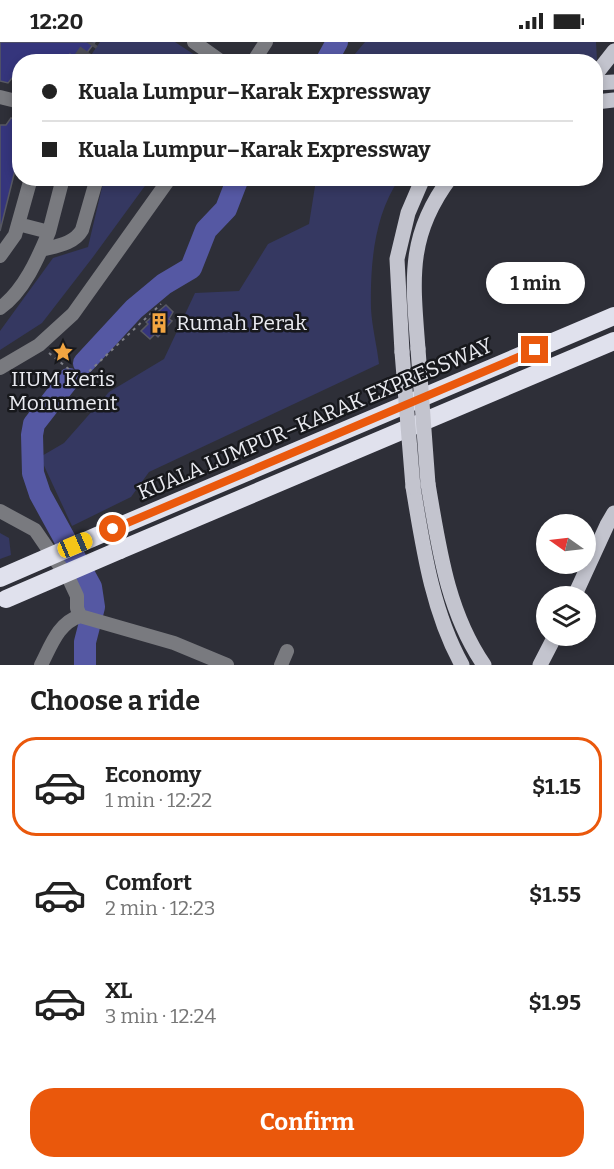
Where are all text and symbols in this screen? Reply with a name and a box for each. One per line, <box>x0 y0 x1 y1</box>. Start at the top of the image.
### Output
text: 12:20 <box>30 8 83 35</box>
text: Kuala Lumpur–Karak Expressway <box>78 78 431 105</box>
text: Kuala Lumpur–Karak Expressway <box>78 136 431 163</box>
callout: 1 min <box>486 263 584 305</box>
text: 1 min <box>510 271 561 295</box>
place label: Rumah Perak <box>176 310 307 336</box>
building icon: Rumah Perak <box>147 311 171 335</box>
street label: KUALA LUMPUR–KARAK EXPRESSWAY <box>133 332 497 506</box>
route end <box>521 336 548 363</box>
place icon: IIUM Keris Monument <box>51 340 75 364</box>
place label: IIUM Keris Monument <box>8 366 118 416</box>
north arrow <box>536 514 596 574</box>
map controls <box>536 514 596 646</box>
route start <box>99 515 126 542</box>
car <box>55 530 95 560</box>
button: layers <box>536 586 596 646</box>
text: Choose a ride <box>30 685 200 717</box>
icon: car <box>33 760 87 814</box>
text: Economy <box>105 761 201 788</box>
text: $1.15 <box>532 773 581 800</box>
text: 1 min · 12:22 <box>105 788 212 812</box>
icon: car <box>33 868 87 922</box>
text: Comfort <box>105 869 192 896</box>
text: $1.55 <box>529 881 581 908</box>
text: 2 min · 12:23 <box>105 896 215 920</box>
icon: car <box>33 976 87 1030</box>
text: XL <box>105 977 132 1004</box>
text: $1.95 <box>528 989 581 1016</box>
text: 3 min · 12:24 <box>105 1004 216 1028</box>
button: Confirm <box>30 1088 584 1157</box>

